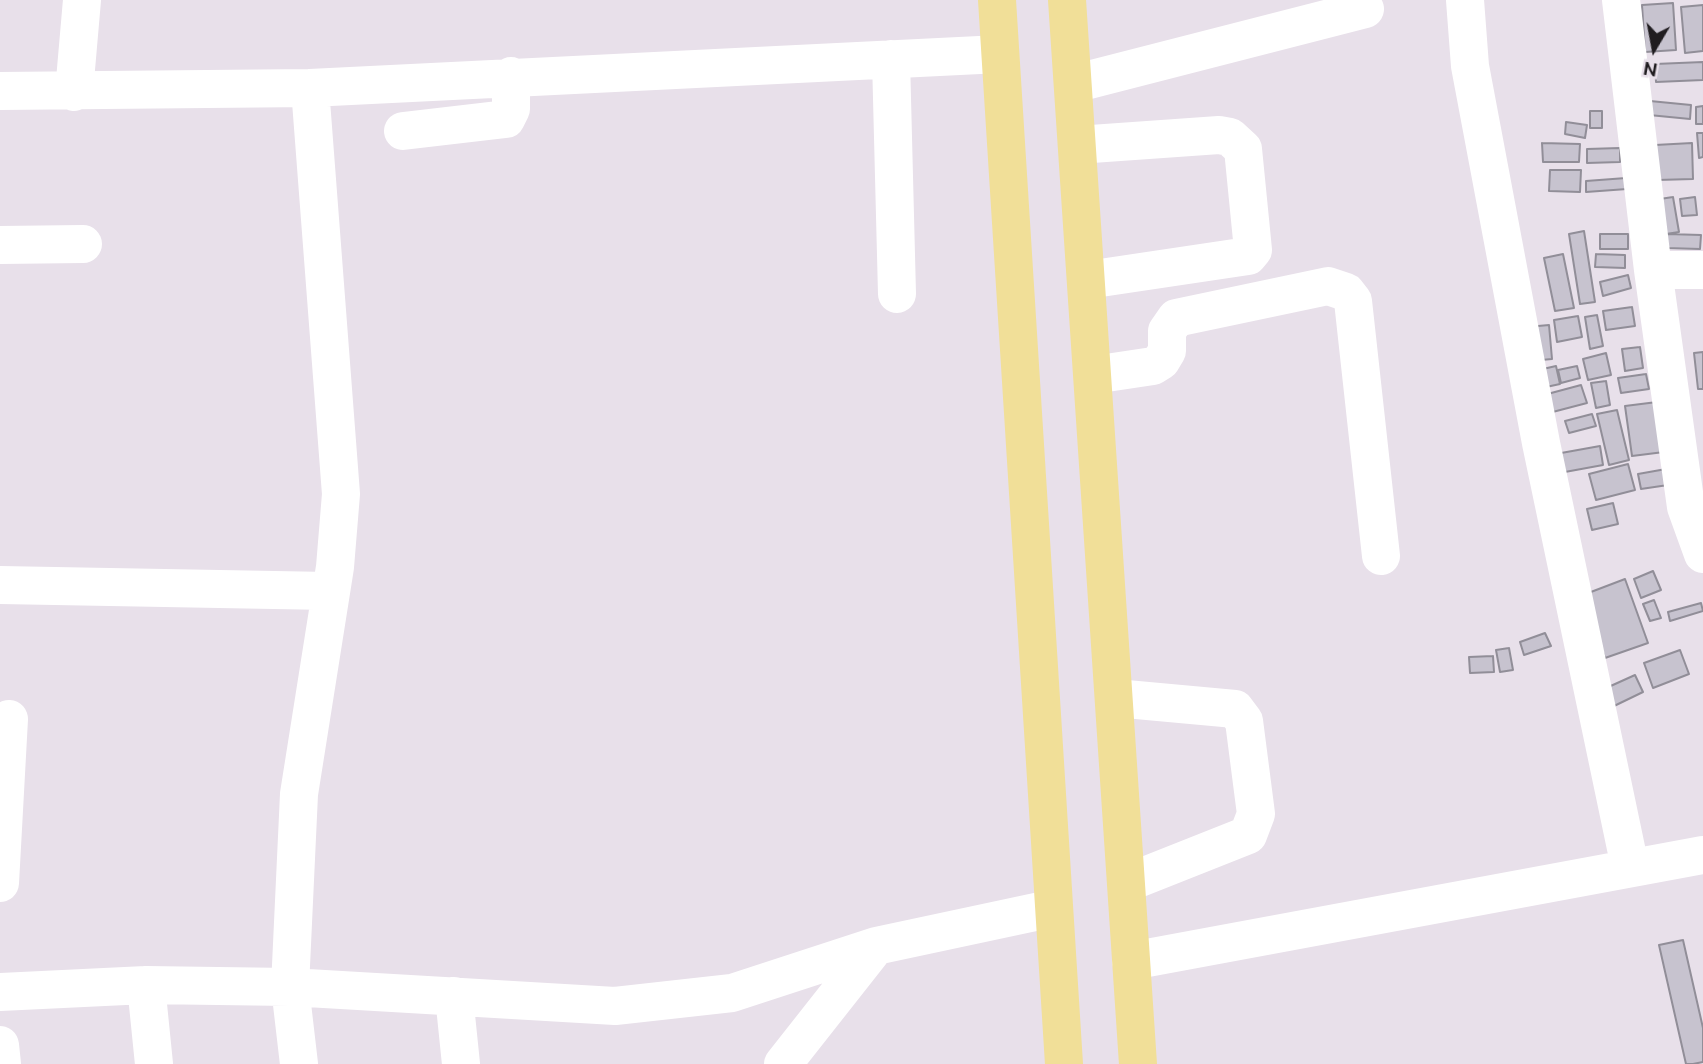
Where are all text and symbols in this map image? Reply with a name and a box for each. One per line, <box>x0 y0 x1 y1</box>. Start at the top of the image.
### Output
north arrow <box>1619 14 1689 84</box>
text: N <box>1641 58 1659 82</box>

